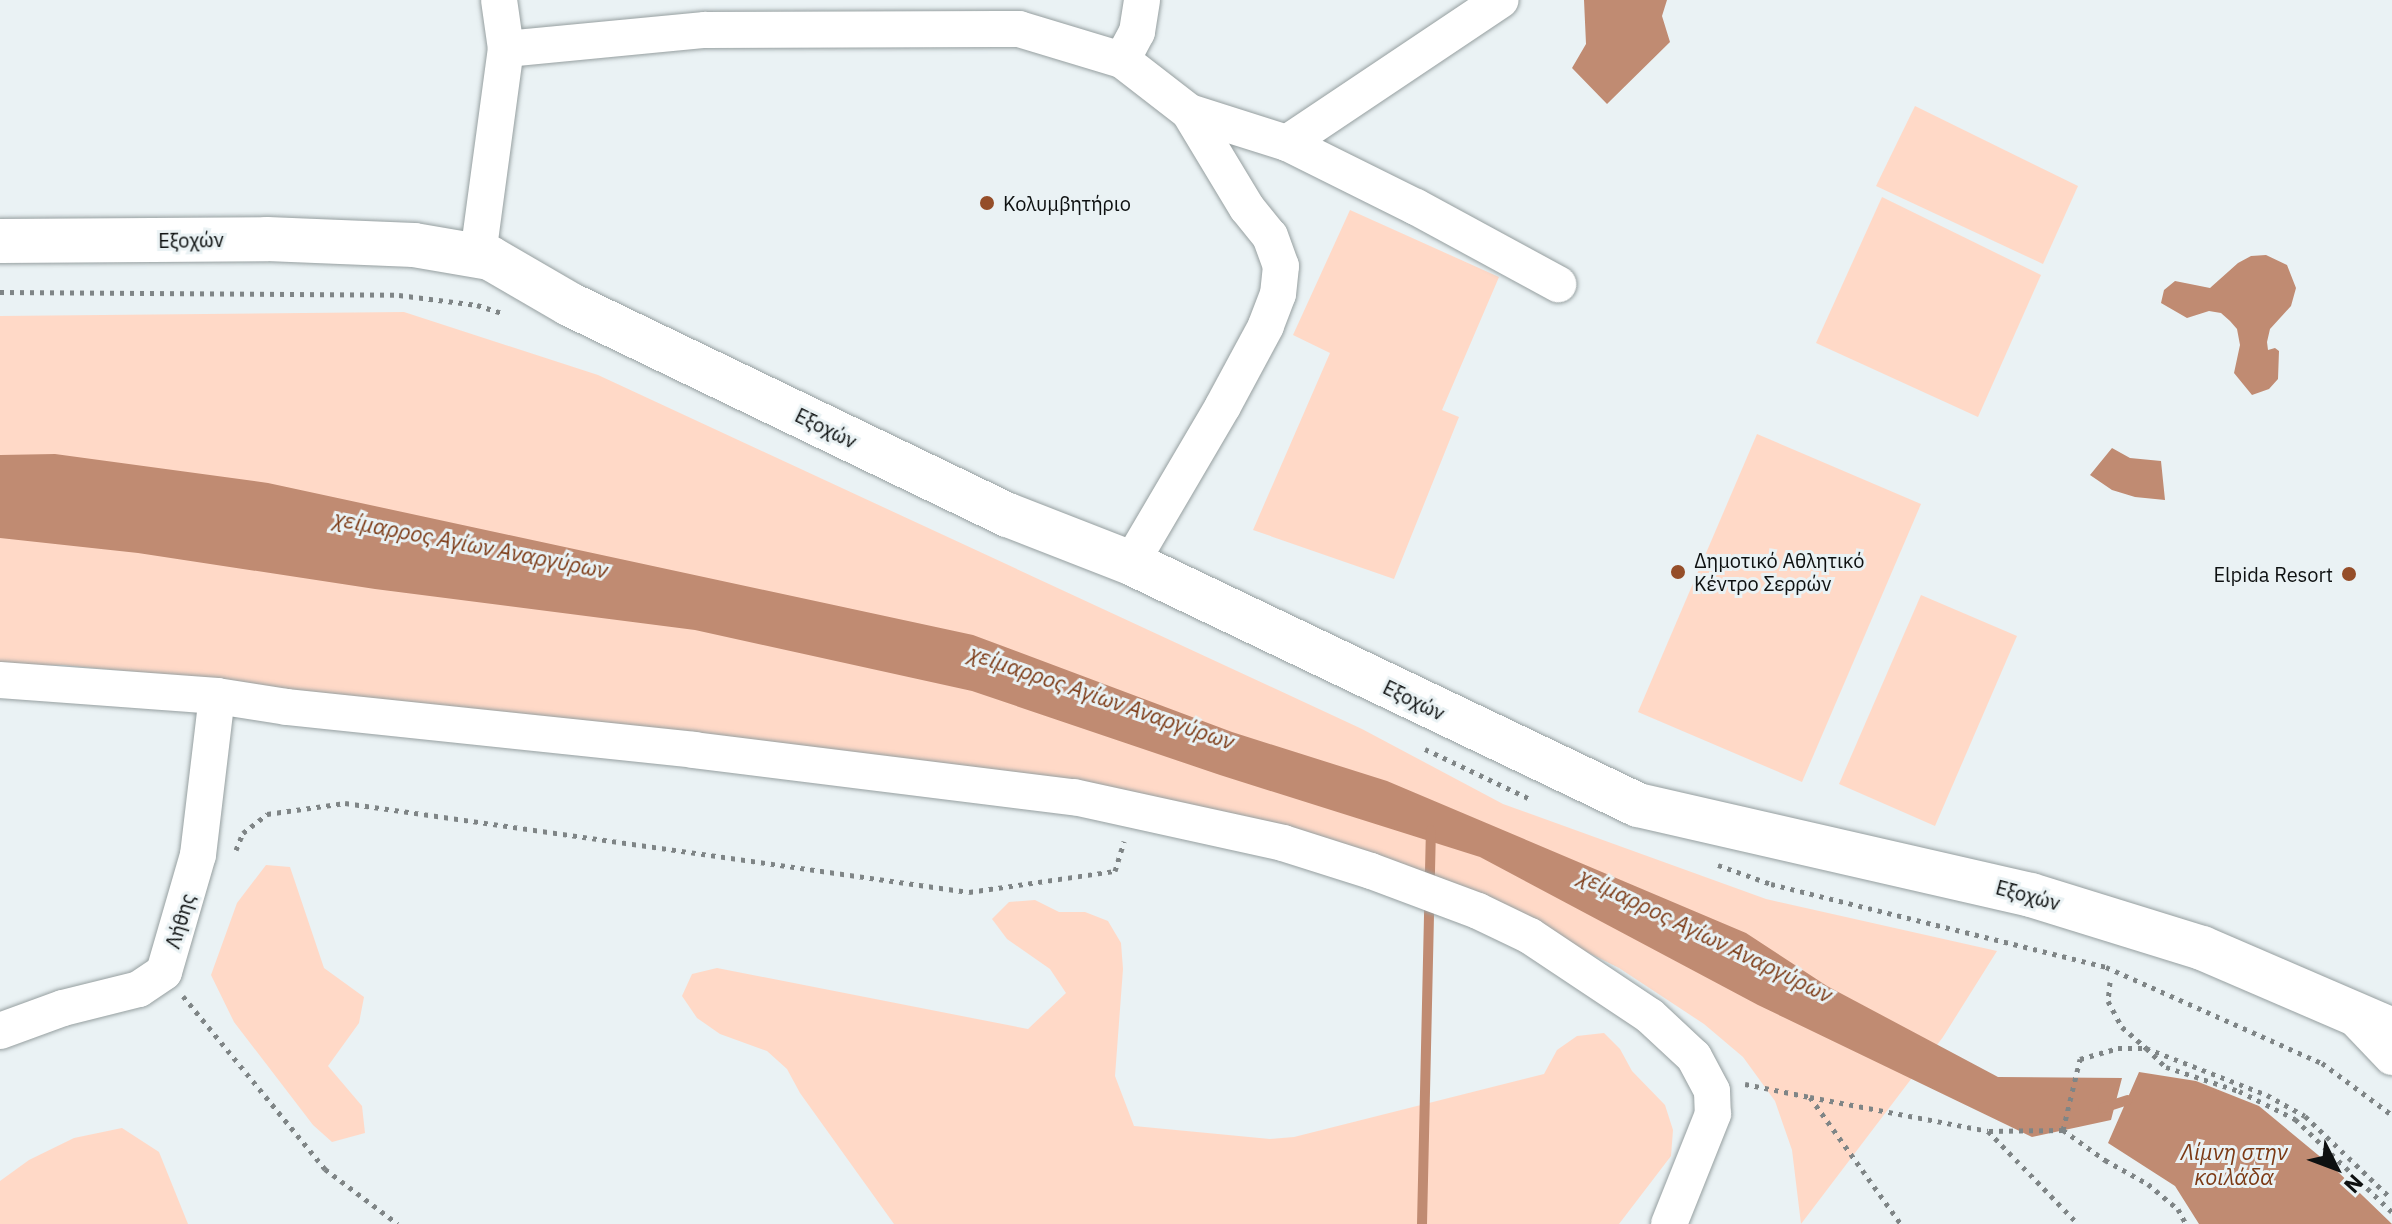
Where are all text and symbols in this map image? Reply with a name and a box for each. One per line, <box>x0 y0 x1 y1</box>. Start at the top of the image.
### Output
place label: Κολυμβητήριο <box>1003 191 1131 215</box>
marker: Κολυμβητήριο <box>978 194 996 212</box>
street label: Εξοχών <box>158 227 224 253</box>
street label: Εξοχών <box>791 403 861 453</box>
water label: χείμαρρος Αγίων Αναργύρων <box>332 505 610 583</box>
place label: Δημοτικό Αθλητικό Κέντρο Σερρών <box>1694 548 1864 595</box>
place label: Elpida Resort <box>2213 562 2333 586</box>
marker: Δημοτικό Αθλητικό Κέντρο Σερρών <box>1669 563 1687 581</box>
marker: Elpida Resort <box>2340 565 2358 583</box>
water label: χείμαρρος Αγίων Αναργύρων <box>966 639 1238 755</box>
street label: Εξοχών <box>1379 675 1449 725</box>
water label: χείμαρρος Αγίων Αναργύρων <box>1575 862 1837 1008</box>
street label: Εξοχών <box>1993 875 2063 915</box>
street label: Λήθης <box>160 891 200 951</box>
north arrow <box>2296 1128 2376 1208</box>
water label: Λίμνη στην κοιλάδα <box>2180 1138 2288 1190</box>
text: N <box>2338 1169 2370 1200</box>

